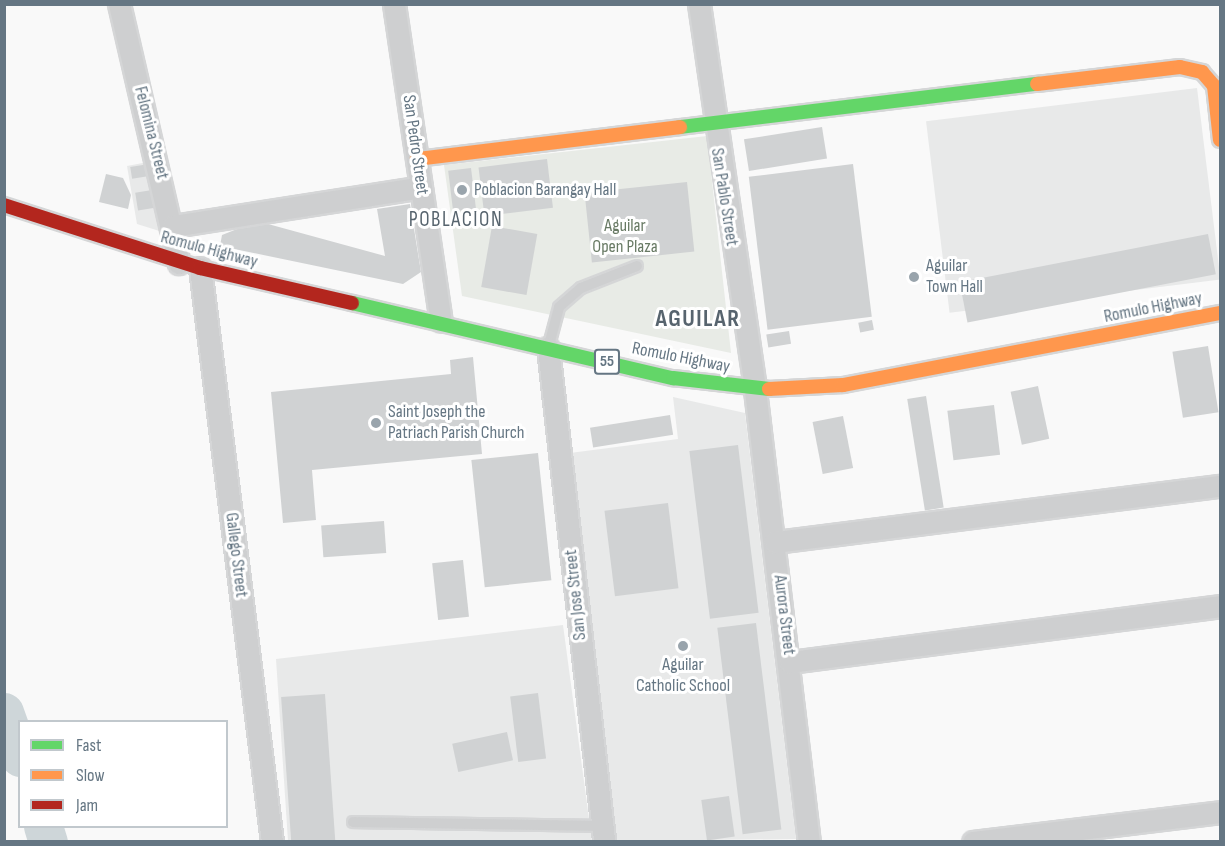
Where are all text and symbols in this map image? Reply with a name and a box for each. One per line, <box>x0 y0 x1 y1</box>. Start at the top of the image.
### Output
street label: Felomina Street <box>129 84 173 182</box>
street label: San Pedro Street <box>397 94 433 196</box>
street label: San Pablo Street <box>706 147 742 247</box>
place label: Poblacion Barangay Hall <box>474 179 616 201</box>
marker: Poblacion Barangay Hall <box>455 183 469 197</box>
district label: POBLACION <box>409 207 503 233</box>
park label: Aguilar Open Plaza <box>592 216 658 258</box>
street label: Romulo Highway <box>158 227 260 273</box>
place label: Aguilar Town Hall <box>926 256 983 298</box>
marker: Aguilar Town Hall <box>907 270 921 284</box>
street label: Romulo Highway <box>1102 288 1204 328</box>
district label: AGUILAR <box>655 305 741 333</box>
street label: Romulo Highway <box>630 338 732 378</box>
road number: 55 <box>594 349 620 375</box>
place label: Saint Joseph the Patriach Parish Church <box>388 402 525 444</box>
marker: Saint Joseph the Patriach Parish Church <box>369 416 383 430</box>
street label: Gallego Street <box>220 511 252 599</box>
street label: San Jose Street <box>561 549 591 641</box>
street label: Aurora Street <box>768 574 800 656</box>
marker: Aguilar Catholic School <box>676 639 690 653</box>
place label: Aguilar Catholic School <box>636 655 730 698</box>
legend <box>18 720 228 828</box>
text: Fast <box>76 735 101 756</box>
text: Slow <box>76 765 105 786</box>
text: Jam <box>76 795 98 816</box>

